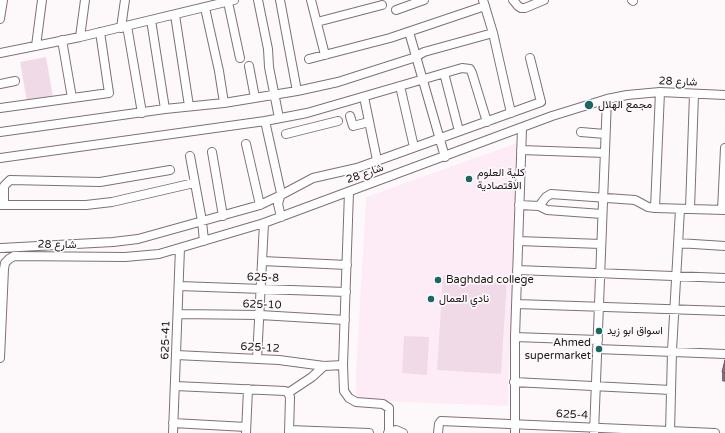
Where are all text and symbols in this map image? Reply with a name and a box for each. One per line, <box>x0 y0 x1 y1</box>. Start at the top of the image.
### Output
street label: شارع 28 <box>658 75 698 89</box>
place label: مجمع الهلال <box>598 98 652 112</box>
marker: مجمع الهلال <box>583 99 595 111</box>
street label: شارع 28 <box>345 161 385 187</box>
place label: كلية العلوم الاقتصادية <box>477 166 525 192</box>
marker: كلية العلوم الاقتصادية <box>464 174 474 184</box>
street label: شارع 28 <box>37 238 77 252</box>
street label: 625-8 <box>247 271 279 285</box>
place label: Baghdad college <box>446 273 534 287</box>
marker: Baghdad college <box>433 275 443 285</box>
place label: نادي العمال <box>439 292 489 306</box>
marker: نادي العمال <box>426 294 436 304</box>
street label: 625-10 <box>242 298 282 312</box>
street label: 625-41 <box>159 320 173 360</box>
place label: اسواق ابو زيد <box>607 324 663 338</box>
marker: اسواق ابو زيد <box>594 326 604 336</box>
place label: Ahmed supermarket <box>525 336 591 362</box>
street label: 625-12 <box>240 340 280 356</box>
marker: Ahmed supermarket <box>594 344 604 354</box>
street label: 625-4 <box>556 408 588 422</box>

